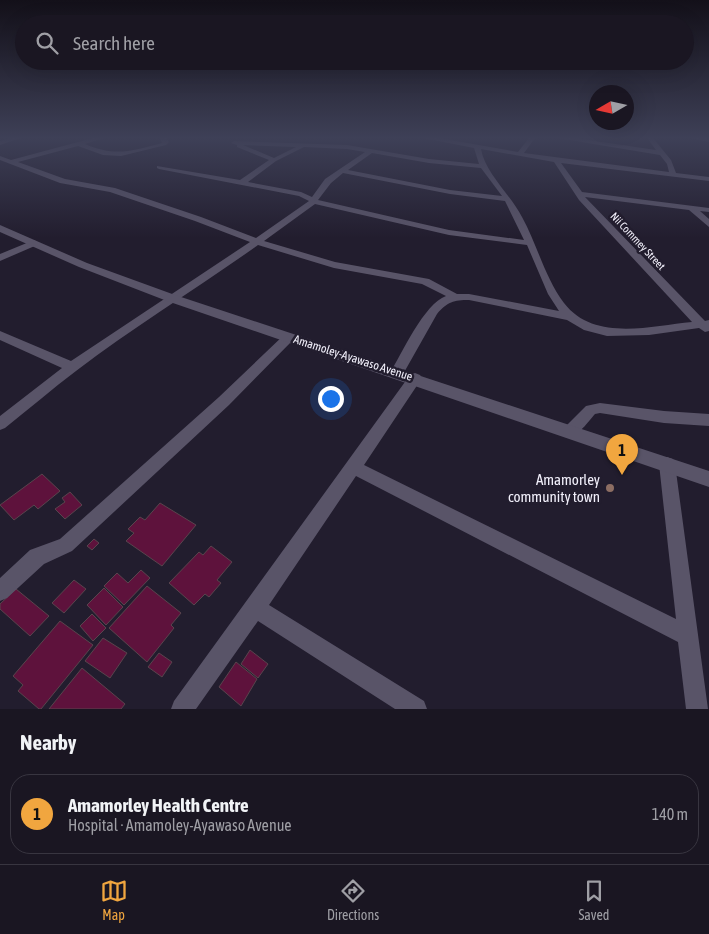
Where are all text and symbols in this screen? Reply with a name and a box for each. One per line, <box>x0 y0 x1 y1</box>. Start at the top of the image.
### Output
search box <box>15 15 694 70</box>
icon: search <box>33 29 61 57</box>
text: Search here <box>73 32 155 54</box>
north arrow <box>589 85 634 130</box>
street label: Nii Commey Street <box>608 210 668 272</box>
street label: Amamoley-Ayawaso Avenue <box>292 332 414 384</box>
your location <box>318 386 344 412</box>
pin: 1 <box>606 434 638 475</box>
place label: Amamorley community town <box>508 471 600 505</box>
marker: Amamorley community town <box>604 482 616 494</box>
text: Nearby <box>20 730 76 754</box>
text: Amamorley Health Centre <box>68 794 249 816</box>
text: 1 <box>33 805 41 823</box>
text: 140 m <box>652 805 688 823</box>
text: Hospital · Amamoley-Ayawaso Avenue <box>68 816 292 834</box>
tab: Map <box>100 877 128 923</box>
tab: Directions <box>327 877 379 923</box>
tab: Saved <box>578 877 609 923</box>

